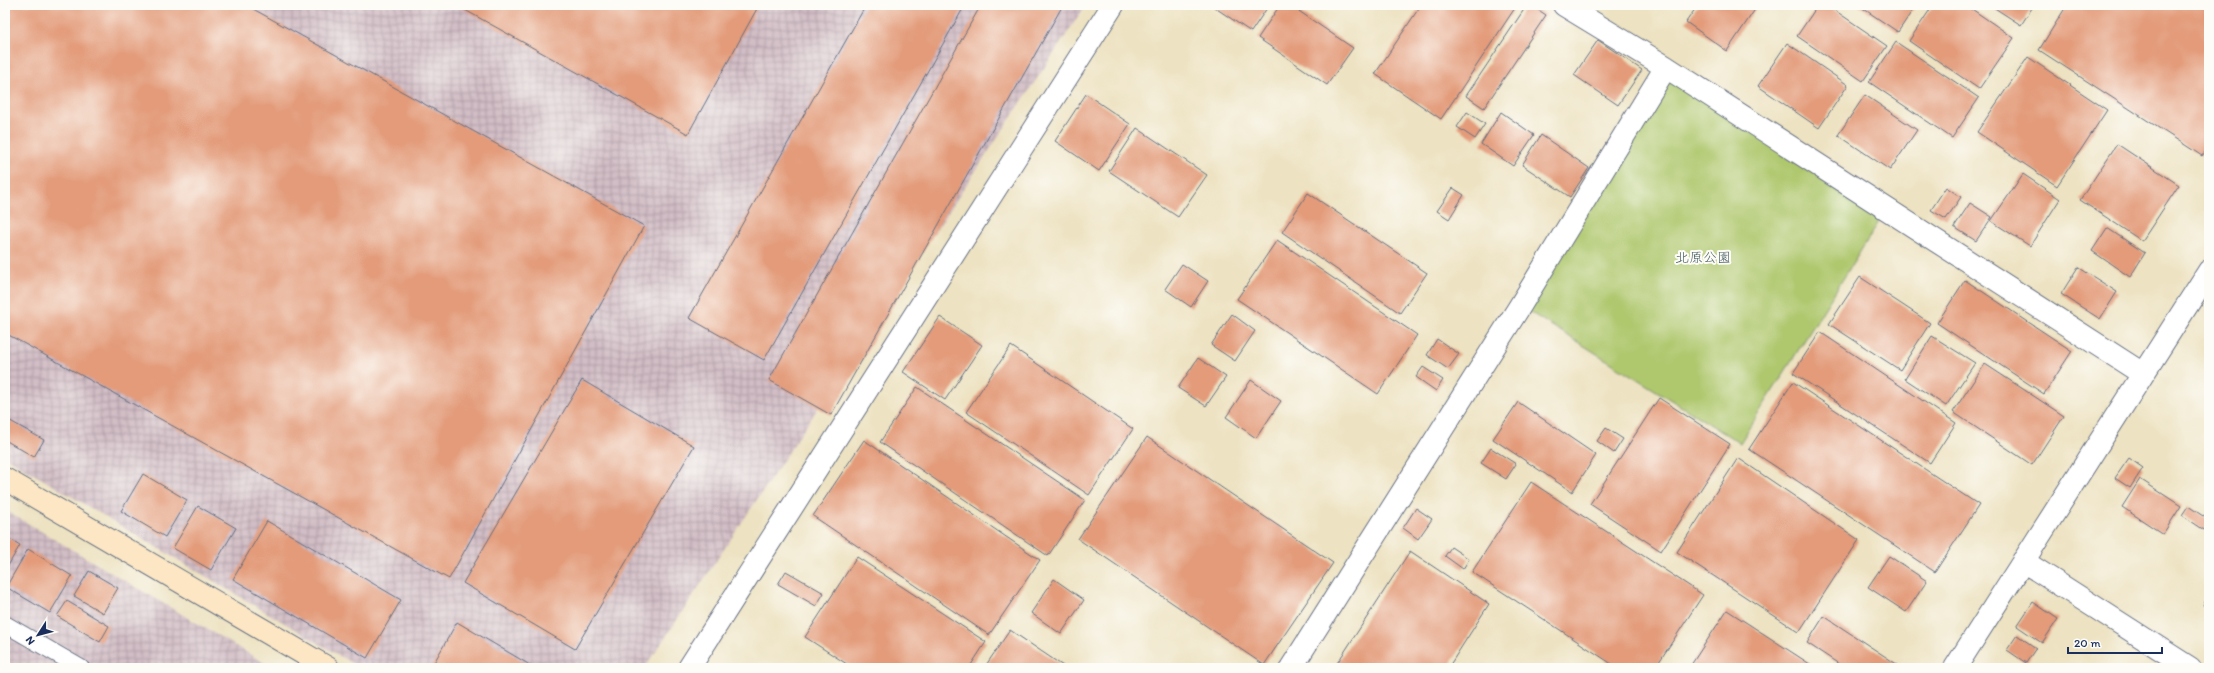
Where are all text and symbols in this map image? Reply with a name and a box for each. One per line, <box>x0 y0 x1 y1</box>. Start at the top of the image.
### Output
park label: 北原公園 <box>1675 249 1731 266</box>
north arrow <box>18 615 58 655</box>
scale bar <box>2068 629 2162 655</box>
text: N <box>23 634 38 647</box>
text: 20 m <box>2074 636 2101 650</box>

